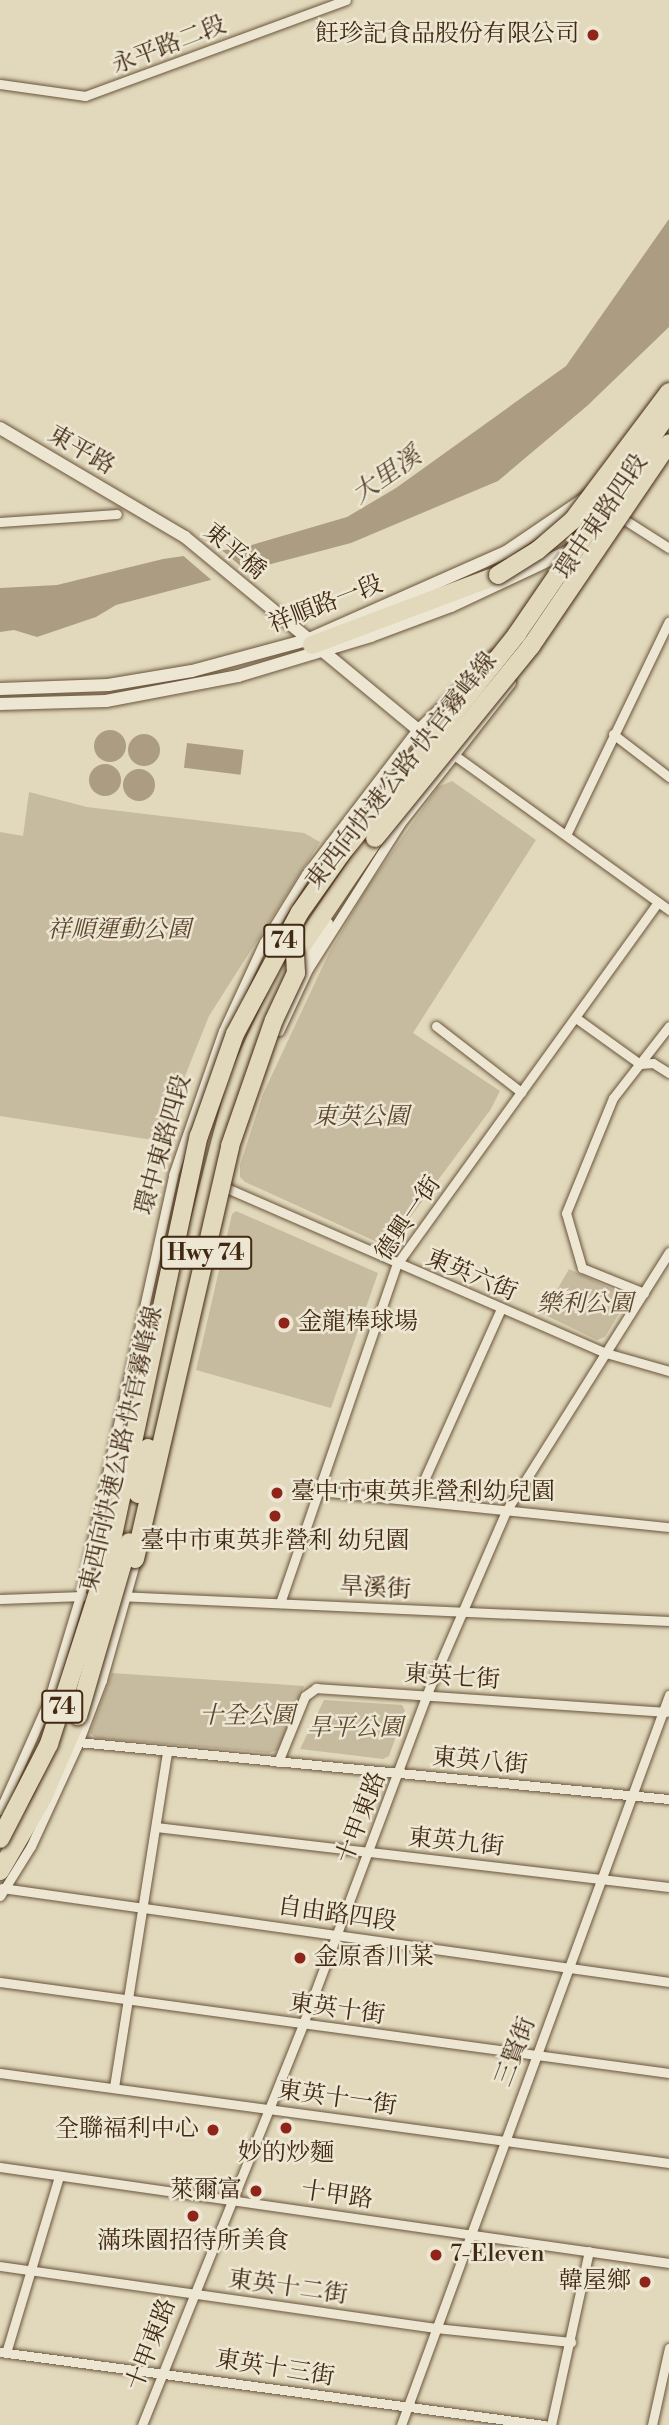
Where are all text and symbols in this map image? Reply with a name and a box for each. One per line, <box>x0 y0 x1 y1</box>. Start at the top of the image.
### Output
street label: 永平路二段 <box>108 11 230 81</box>
place label: 飪珍記食品股份有限公司 <box>315 21 579 49</box>
marker: 飪珍記食品股份有限公司 <box>585 27 601 43</box>
street label: 東平路 <box>43 421 119 481</box>
water label: 大里溪 <box>346 441 428 511</box>
street label: 環中東路四段 <box>550 449 654 585</box>
street label: 東平橋 <box>197 518 271 586</box>
street label: 祥順路一段 <box>265 570 387 640</box>
street label: 東西向快速公路 快官霧峰線 <box>300 647 504 895</box>
park label: 祥順運動公園 <box>47 917 191 945</box>
road number: 74 <box>263 922 305 960</box>
street label: 環中東路四段 <box>130 1072 198 1218</box>
park label: 東英公園 <box>313 1104 409 1132</box>
street label: 德興一街 <box>370 1171 448 1267</box>
road number: Hwy 74 <box>159 1234 253 1272</box>
street label: 東英六街 <box>421 1244 521 1308</box>
park label: 樂利公園 <box>537 1291 633 1319</box>
street label: 東西向快速公路 快官霧峰線 <box>75 1303 169 1595</box>
place label: 金龍棒球場 <box>298 1309 418 1337</box>
marker: 金龍棒球場 <box>276 1315 292 1331</box>
place label: 臺中市東英非營利幼兒園 <box>291 1479 555 1507</box>
marker: 臺中市東英非營利幼兒園 <box>269 1485 285 1501</box>
marker: 臺中市東英非營利 幼兒園 <box>267 1508 283 1524</box>
place label: 臺中市東英非營利 幼兒園 <box>141 1528 409 1556</box>
street label: 旱溪街 <box>338 1573 412 1605</box>
street label: 東英七街 <box>403 1660 501 1696</box>
road number: 74 <box>41 1688 83 1726</box>
park label: 十全公園 <box>199 1703 295 1731</box>
park label: 旱平公園 <box>307 1715 403 1743</box>
street label: 東英八街 <box>431 1743 529 1781</box>
street label: 十甲東路 <box>331 1768 393 1868</box>
street label: 東英九街 <box>407 1824 505 1862</box>
street label: 自由路四段 <box>276 1892 398 1938</box>
place label: 金原香川菜 <box>314 1944 434 1972</box>
marker: 金原香川菜 <box>292 1950 308 1966</box>
street label: 東英十街 <box>287 1989 387 2031</box>
street label: 三賢街 <box>490 2013 542 2091</box>
street label: 東英十一街 <box>276 2076 398 2122</box>
place label: 全聯福利中心 <box>55 2116 199 2144</box>
marker: 妙的炒麵 <box>278 2120 294 2136</box>
marker: 全聯福利中心 <box>205 2122 221 2138</box>
place label: 妙的炒麵 <box>238 2140 334 2168</box>
place label: 萊爾富 <box>170 2177 242 2205</box>
street label: 十甲路 <box>299 2177 375 2215</box>
marker: 萊爾富 <box>248 2183 264 2199</box>
marker: 滿珠園招待所美食 <box>185 2208 201 2224</box>
place label: 滿珠園招待所美食 <box>97 2228 289 2256</box>
place label: 7-Eleven <box>450 2241 545 2269</box>
marker: 7-Eleven <box>428 2247 444 2263</box>
street label: 東英十二街 <box>227 2265 349 2311</box>
place label: 韓屋鄉 <box>559 2268 631 2296</box>
marker: 韓屋鄉 <box>637 2274 653 2290</box>
street label: 十甲東路 <box>121 2295 183 2395</box>
street label: 東英十三街 <box>213 2345 337 2393</box>

